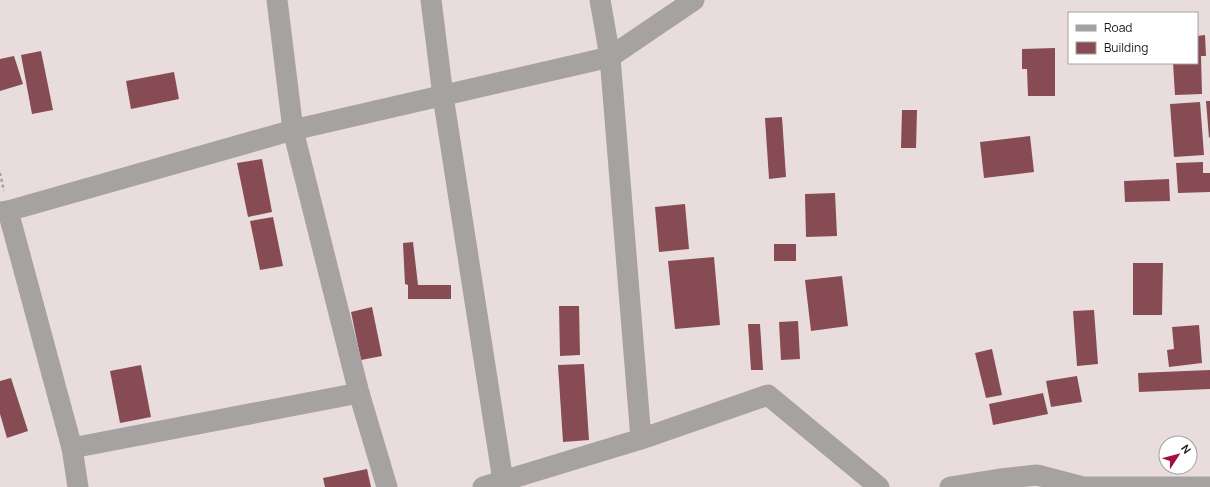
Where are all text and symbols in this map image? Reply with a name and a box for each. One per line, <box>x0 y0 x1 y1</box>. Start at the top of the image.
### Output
legend <box>1068 12 1198 64</box>
text: Road <box>1104 19 1132 36</box>
text: Building <box>1104 39 1148 56</box>
north arrow <box>1158 435 1198 475</box>
text: N <box>1178 441 1195 457</box>

